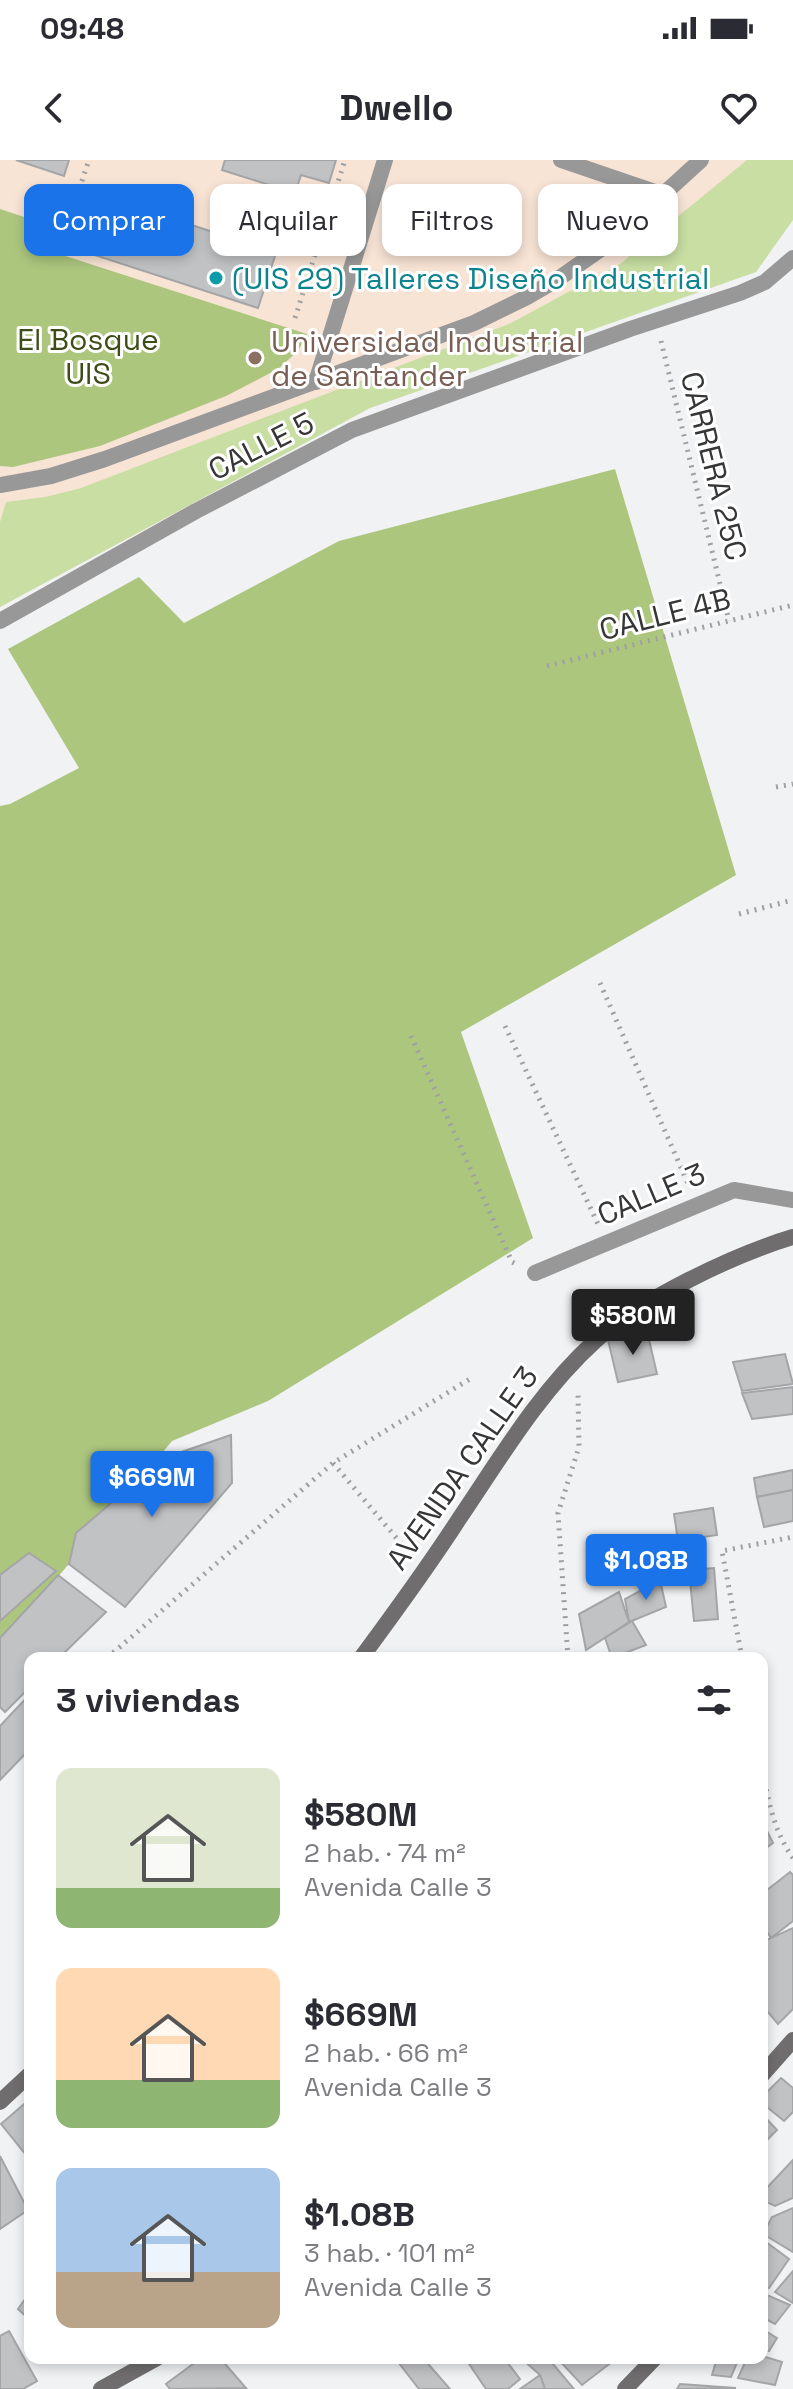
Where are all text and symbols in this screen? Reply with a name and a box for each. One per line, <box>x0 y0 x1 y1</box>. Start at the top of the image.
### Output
text: 09:48 <box>40 9 124 48</box>
text: Dwello <box>339 85 454 131</box>
icon: back <box>32 86 76 130</box>
icon: heart <box>717 86 761 130</box>
chip: Comprar <box>24 184 194 256</box>
chip: Alquilar <box>210 184 366 256</box>
chip: Filtros <box>382 184 522 256</box>
chip: Nuevo <box>538 184 678 256</box>
place label: (UIS 29) Talleres Diseño Industrial <box>232 259 709 298</box>
marker: (UIS 29) Talleres Diseño Industrial <box>207 269 225 287</box>
park label: El Bosque UIS <box>17 320 159 393</box>
place label: Universidad Industrial de Santander <box>271 322 583 395</box>
marker: Universidad Industrial de Santander <box>246 349 264 367</box>
street label: CARRERA 25C <box>672 368 756 564</box>
street label: CALLE 5 <box>202 403 320 489</box>
street label: CALLE 4B <box>595 579 735 649</box>
street label: CALLE 3 <box>591 1154 711 1234</box>
pin: $580M <box>577 1289 689 1357</box>
text: $580M <box>590 1298 676 1332</box>
street label: AVENIDA CALLE 3 <box>377 1359 547 1577</box>
pin: $669M <box>96 1451 208 1519</box>
text: $669M <box>109 1460 195 1494</box>
pin: $1.08B <box>581 1534 711 1602</box>
text: $1.08B <box>604 1543 688 1577</box>
icon: filters <box>692 1678 736 1722</box>
text: 3 viviendas <box>56 1679 240 1722</box>
text: $580M <box>304 1793 417 1836</box>
icon: home <box>120 1800 216 1896</box>
text: 2 hab. · 74 m² <box>304 1836 466 1870</box>
text: Avenida Calle 3 <box>304 1870 492 1904</box>
text: $669M <box>304 1993 418 2036</box>
icon: home <box>120 2000 216 2096</box>
text: 2 hab. · 66 m² <box>304 2036 468 2070</box>
text: Avenida Calle 3 <box>304 2070 492 2104</box>
text: $1.08B <box>304 2193 415 2236</box>
icon: home <box>120 2200 216 2296</box>
text: 3 hab. · 101 m² <box>304 2236 475 2270</box>
text: Avenida Calle 3 <box>304 2270 492 2304</box>

